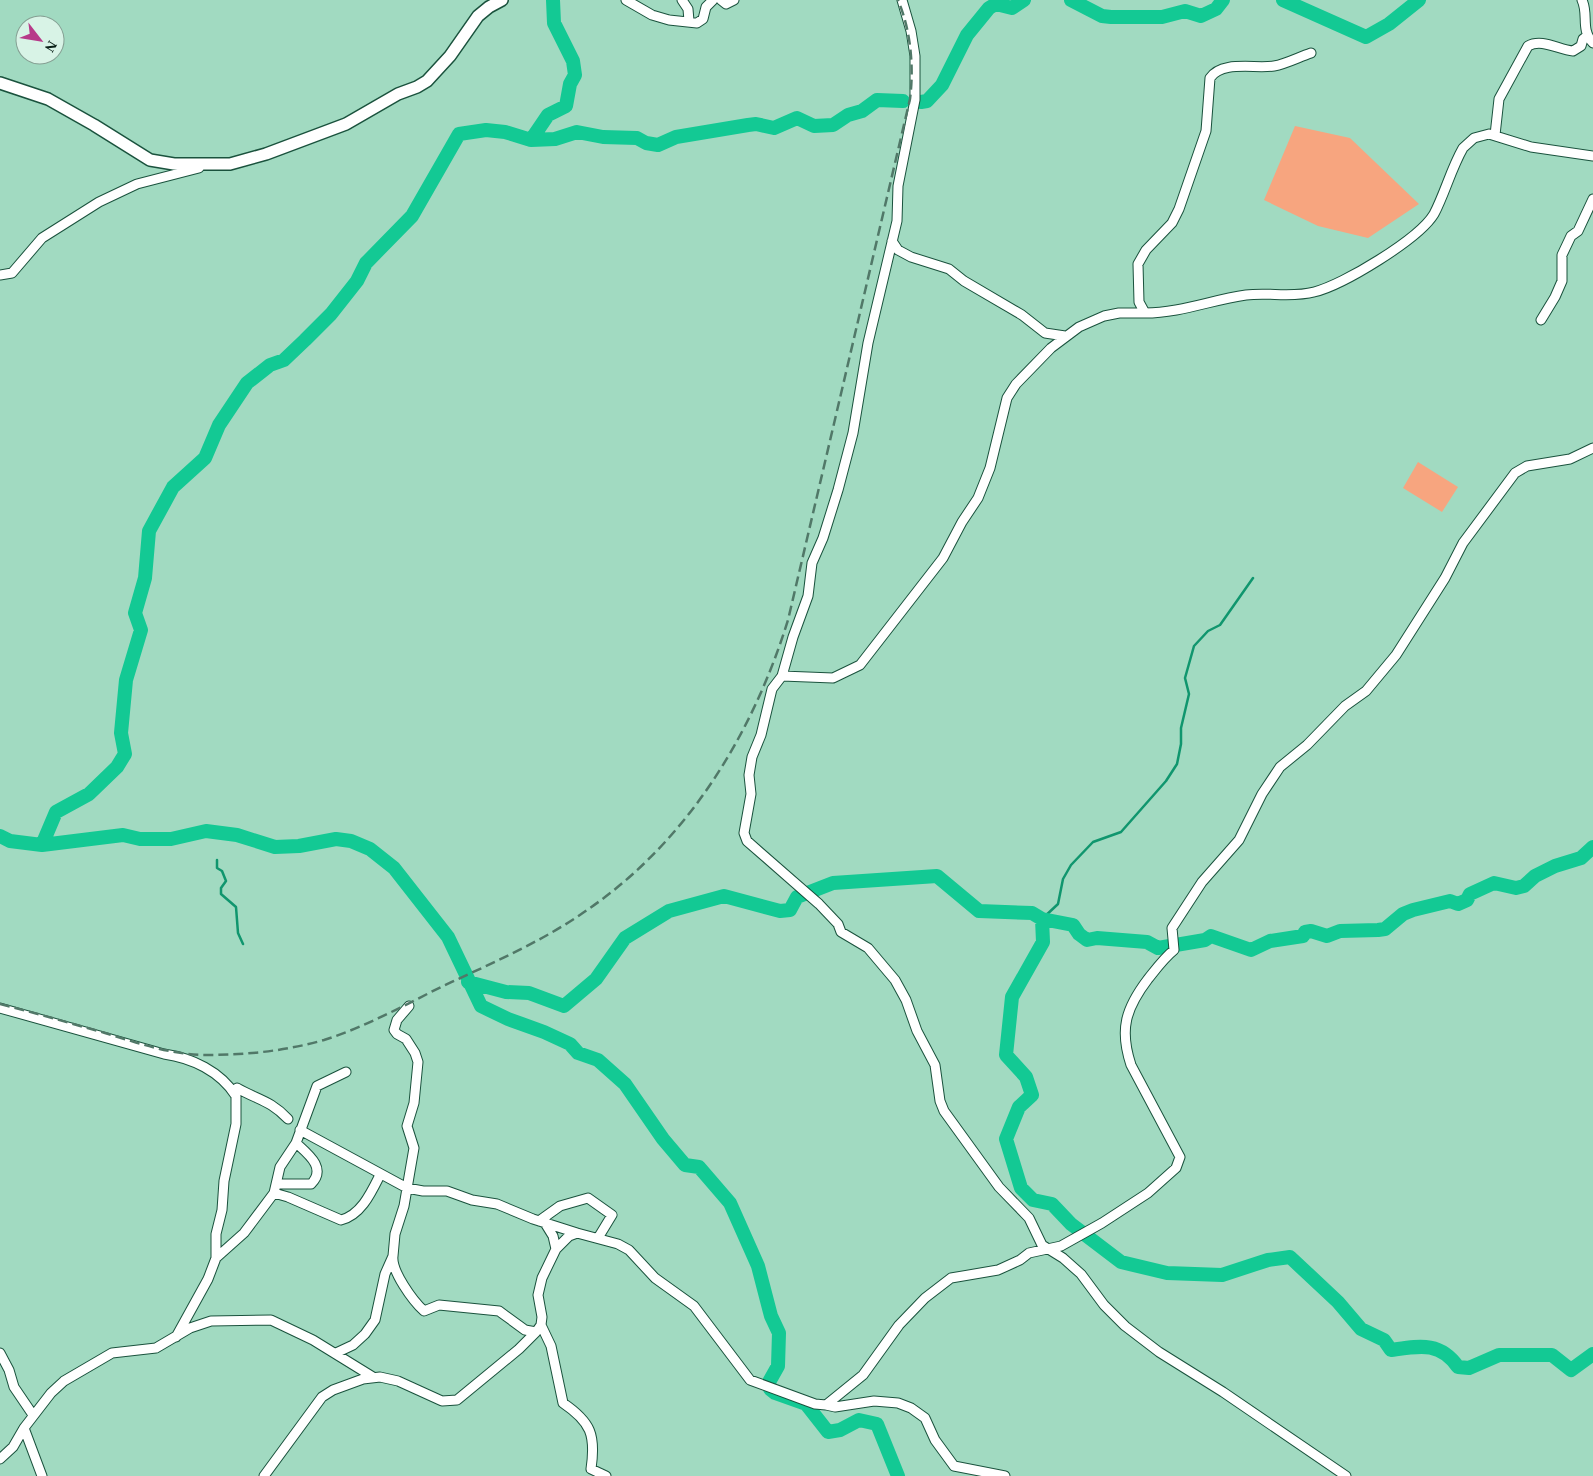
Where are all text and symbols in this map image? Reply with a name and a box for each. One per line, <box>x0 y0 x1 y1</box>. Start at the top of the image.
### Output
north arrow <box>15 15 65 65</box>
text: N <box>42 38 60 55</box>

